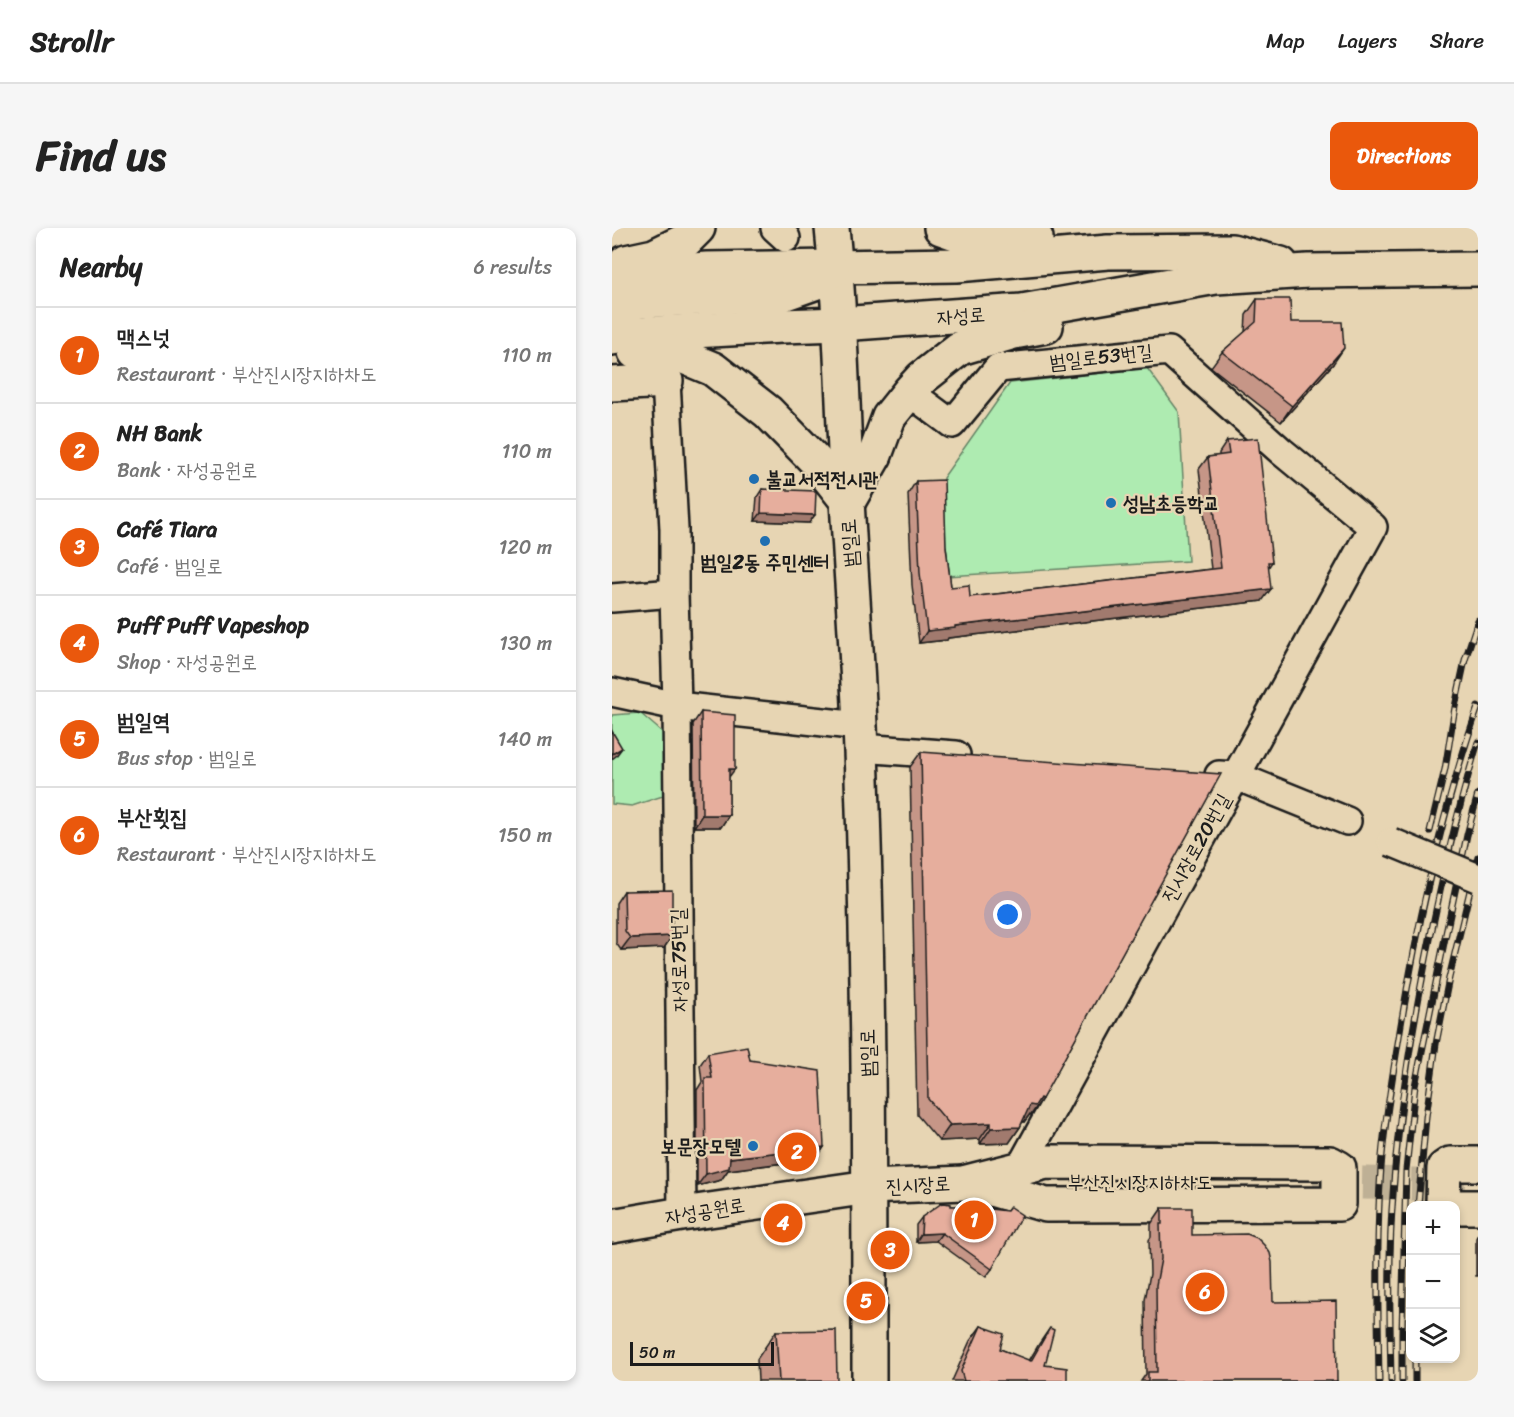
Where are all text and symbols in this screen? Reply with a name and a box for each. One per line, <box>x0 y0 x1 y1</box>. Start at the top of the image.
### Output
text: Strollr <box>30 17 113 66</box>
text: Map <box>1266 22 1305 60</box>
text: Layers <box>1338 22 1397 60</box>
text: Share <box>1430 22 1484 60</box>
text: Find us <box>36 119 166 193</box>
button: Directions <box>1330 122 1478 190</box>
text: Nearby <box>60 244 142 290</box>
text: 6 results <box>473 250 552 285</box>
street label: 자성로 <box>936 297 986 335</box>
text: 맥스넛 <box>117 318 170 357</box>
street label: 범일로53번길 <box>1048 334 1154 380</box>
text: 1 <box>75 338 84 373</box>
text: 110 m <box>502 338 552 373</box>
text: Restaurant · 부산진시장지하차도 <box>117 357 376 392</box>
text: NH Bank <box>117 414 202 453</box>
text: 2 <box>74 434 85 469</box>
text: 110 m <box>502 434 552 469</box>
text: Bank · 자성공원로 <box>117 453 257 488</box>
place label: 불교서적전시관 <box>766 462 879 497</box>
marker: 불교서적전시관 <box>747 472 761 486</box>
place label: 성남초등학교 <box>1123 486 1220 521</box>
marker: 성남초등학교 <box>1104 496 1118 510</box>
text: Café Tiara <box>117 510 217 549</box>
street label: 범일로 <box>831 518 869 568</box>
text: 3 <box>74 530 85 565</box>
text: 120 m <box>499 530 552 565</box>
marker: 범일2동 주민센터 <box>758 534 772 548</box>
place label: 범일2동 주민센터 <box>700 545 830 580</box>
text: Café · 범일로 <box>117 549 223 584</box>
text: Puff Puff Vapeshop <box>117 606 309 645</box>
text: 4 <box>73 626 86 661</box>
text: 130 m <box>499 626 552 661</box>
text: Shop · 자성공원로 <box>117 645 257 680</box>
text: 범일역 <box>117 702 170 741</box>
text: 5 <box>73 722 86 757</box>
text: 140 m <box>498 722 552 757</box>
text: Bus stop · 범일로 <box>117 741 257 776</box>
street label: 진시장로20번길 <box>1151 787 1241 909</box>
text: 부산횟집 <box>117 798 188 837</box>
text: 6 <box>74 818 85 853</box>
text: 150 m <box>498 818 552 853</box>
text: Restaurant · 부산진시장지하차도 <box>117 837 376 872</box>
your location <box>993 900 1022 929</box>
street label: 자성로75번길 <box>661 908 697 1012</box>
street label: 범일로 <box>850 1029 886 1077</box>
place label: 보문장모텔 <box>661 1129 741 1164</box>
pin: 2 <box>778 1130 816 1174</box>
marker: 보문장모텔 <box>746 1139 760 1153</box>
street label: 부산진시장지하차도 <box>1068 1165 1212 1200</box>
street label: 진시장로 <box>885 1166 951 1204</box>
street label: 자성공원로 <box>663 1187 747 1235</box>
pin: 1 <box>954 1198 994 1242</box>
pin: 4 <box>764 1200 802 1246</box>
map controls <box>1406 1201 1460 1363</box>
button: + <box>1406 1201 1460 1255</box>
pin: 3 <box>870 1228 910 1272</box>
button: − <box>1406 1255 1460 1309</box>
pin: 6 <box>1186 1270 1224 1314</box>
pin: 5 <box>846 1278 886 1324</box>
button: layers <box>1406 1309 1460 1363</box>
text: 50 m <box>639 1338 675 1367</box>
scale bar <box>630 1339 774 1366</box>

